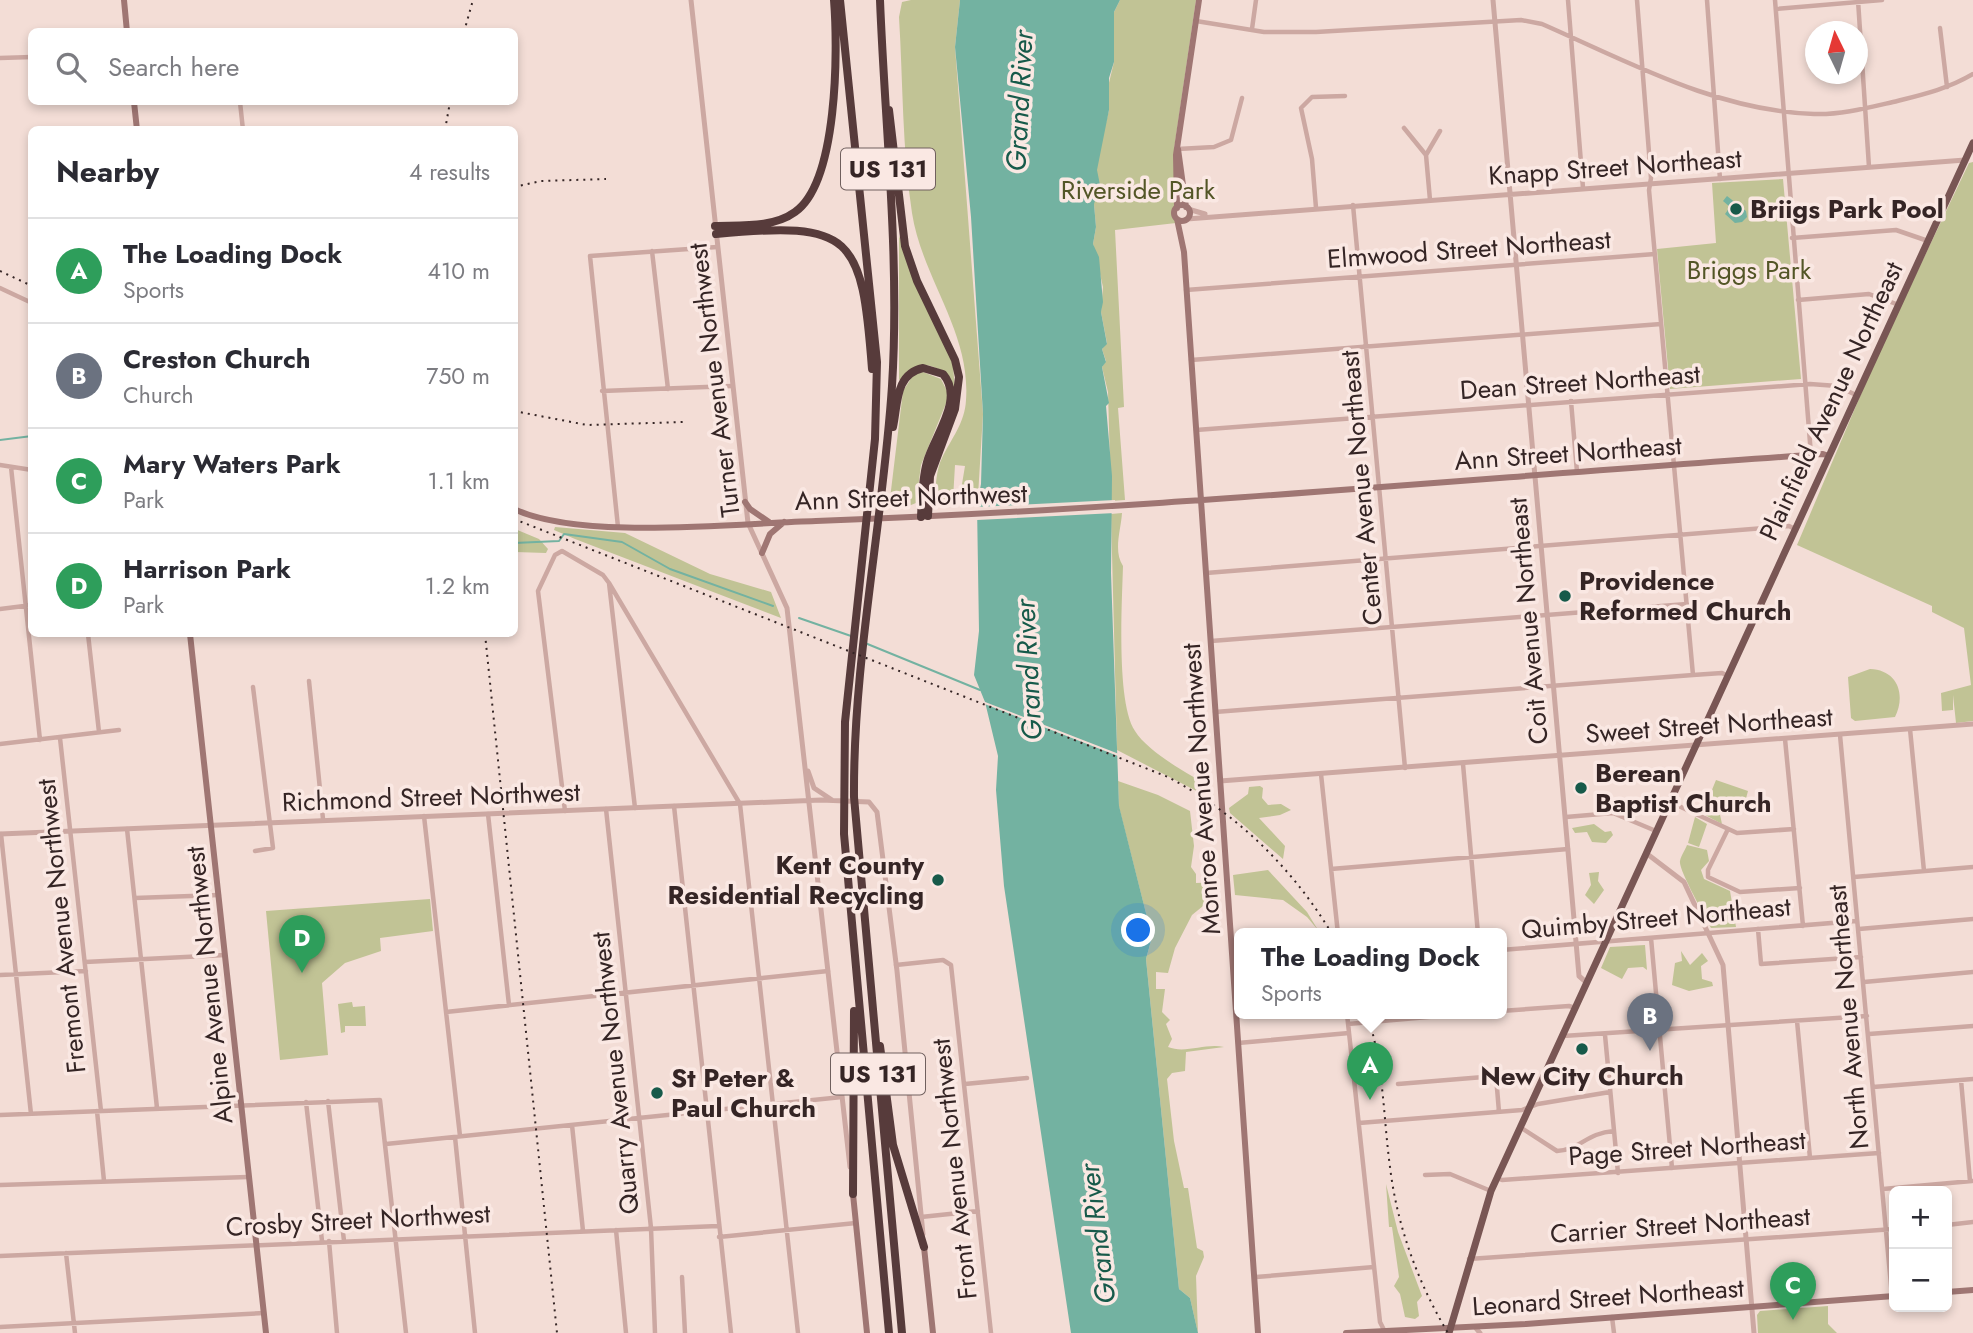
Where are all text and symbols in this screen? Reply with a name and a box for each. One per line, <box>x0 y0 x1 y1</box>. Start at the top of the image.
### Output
north arrow <box>1805 21 1868 84</box>
search box <box>28 28 518 105</box>
water label: Grand River <box>995 28 1044 173</box>
icon: search <box>52 48 90 86</box>
text: Search here <box>108 48 240 86</box>
street label: Knapp Street Northeast <box>1487 139 1744 195</box>
road number: US 131 <box>841 148 935 190</box>
text: Nearby <box>56 150 159 193</box>
text: 4 results <box>409 155 490 189</box>
park label: Riverside Park <box>1061 171 1216 209</box>
place label: Briigs Park Pool <box>1750 190 1944 228</box>
marker: Briigs Park Pool <box>1728 201 1744 217</box>
street label: Elmwood Street Northeast <box>1326 220 1613 278</box>
text: The Loading Dock <box>123 235 342 273</box>
street label: Turner Avenue Northwest <box>678 240 750 519</box>
park label: Briggs Park <box>1687 251 1812 289</box>
text: A <box>71 254 87 288</box>
text: 410 m <box>428 254 490 288</box>
street label: Plainfield Avenue Northeast <box>1750 255 1913 547</box>
text: Sports <box>123 273 184 307</box>
text: Creston Church <box>123 340 311 378</box>
street label: Center Avenue Northeast <box>1330 348 1392 627</box>
street label: Dean Street Northeast <box>1459 355 1702 409</box>
text: B <box>71 359 87 393</box>
text: 750 m <box>426 359 490 393</box>
text: Church <box>123 378 194 412</box>
street label: Ann Street Northeast <box>1453 426 1684 480</box>
text: Mary Waters Park <box>123 445 341 483</box>
text: C <box>71 464 87 498</box>
text: 1.1 km <box>427 464 490 498</box>
street label: Ann Street Northwest <box>794 474 1029 520</box>
text: Park <box>123 483 164 517</box>
street label: Coit Avenue Northeast <box>1498 495 1558 746</box>
text: Harrison Park <box>123 550 291 588</box>
place label: Providence Reformed Church <box>1579 562 1792 630</box>
text: D <box>71 569 87 603</box>
text: 1.2 km <box>425 569 490 603</box>
text: Park <box>123 588 164 622</box>
marker: Providence Reformed Church <box>1557 588 1573 604</box>
water label: Grand River <box>1004 597 1053 742</box>
street label: Monroe Avenue Northwest <box>1172 641 1230 936</box>
street label: Sweet Street Northeast <box>1584 697 1835 753</box>
place label: Berean Baptist Church <box>1595 754 1772 822</box>
street label: Richmond Street Northwest <box>281 773 582 821</box>
street label: Fremont Avenue Northwest <box>27 776 95 1075</box>
marker: Berean Baptist Church <box>1573 780 1589 796</box>
street label: Alpine Avenue Northwest <box>175 844 242 1126</box>
place label: Kent County Residential Recycling <box>668 846 924 914</box>
marker: Kent County Residential Recycling <box>930 872 946 888</box>
street label: North Avenue Northeast <box>1817 882 1878 1151</box>
street label: Quimby Street Northeast <box>1520 887 1793 949</box>
your location <box>1121 913 1155 947</box>
pin: D <box>279 915 325 973</box>
popup <box>1234 928 1507 1019</box>
street label: Quarry Avenue Northwest <box>581 929 649 1216</box>
text: The Loading Dock <box>1261 938 1480 976</box>
text: Sports <box>1261 976 1322 1010</box>
pin: B <box>1627 993 1673 1051</box>
street label: Front Avenue Northwest <box>921 1036 987 1301</box>
marker: New City Church <box>1574 1041 1590 1057</box>
pin: A <box>1347 1042 1393 1100</box>
road number: US 131 <box>831 1054 925 1094</box>
place label: New City Church <box>1480 1057 1684 1095</box>
place label: St Peter & Paul Church <box>671 1059 816 1127</box>
marker: St Peter & Paul Church <box>649 1085 665 1101</box>
street label: Page Street Northeast <box>1567 1121 1808 1175</box>
water label: Grand River <box>1068 1160 1126 1306</box>
map controls <box>1889 1186 1952 1312</box>
button: + <box>1889 1186 1952 1249</box>
street label: Crosby Street Northwest <box>225 1194 492 1246</box>
street label: Carrier Street Northeast <box>1549 1197 1812 1253</box>
button: − <box>1889 1249 1952 1312</box>
pin: C <box>1770 1262 1816 1320</box>
street label: Leonard Street Northeast <box>1471 1268 1746 1325</box>

